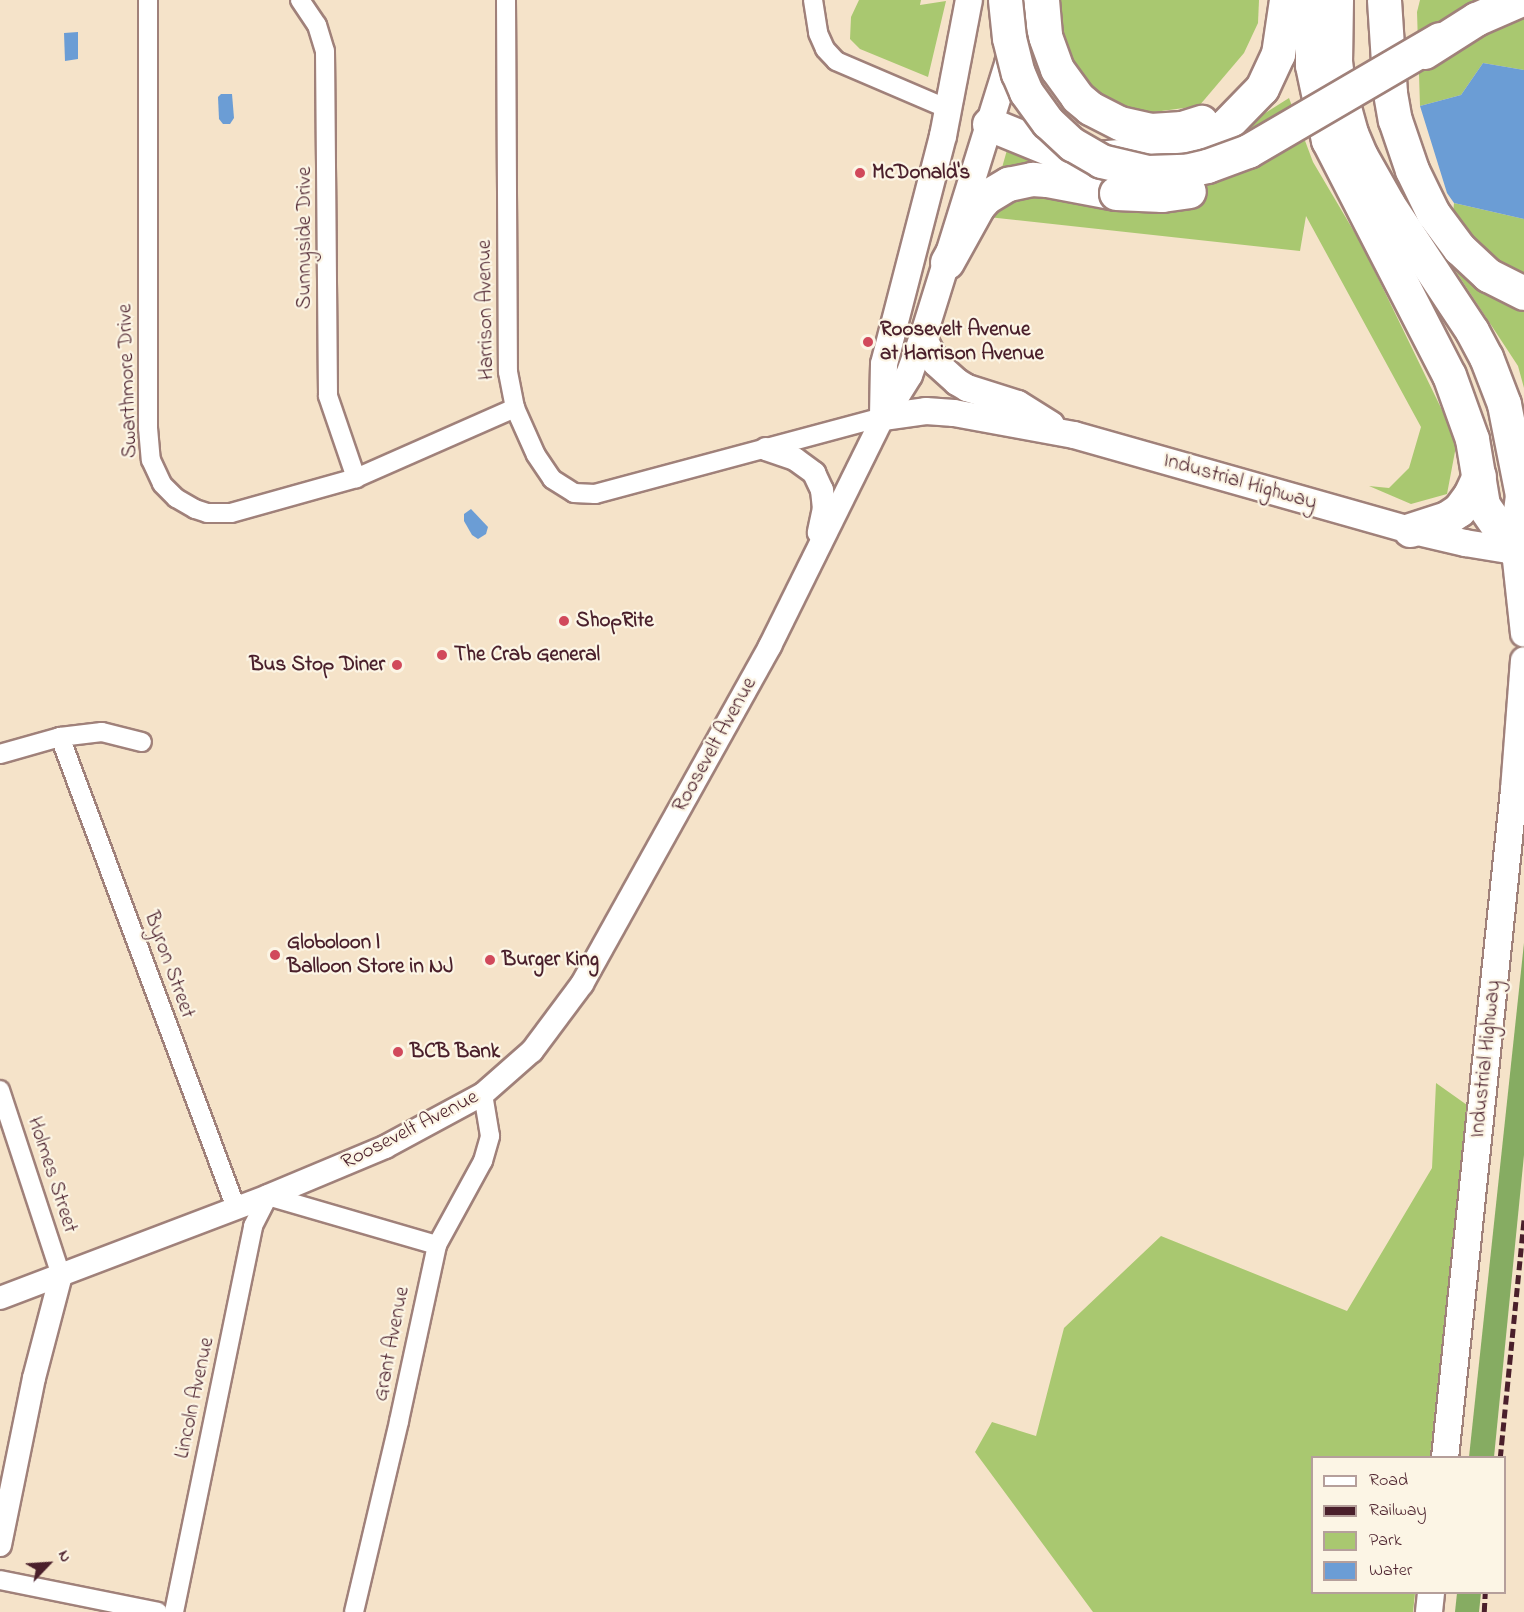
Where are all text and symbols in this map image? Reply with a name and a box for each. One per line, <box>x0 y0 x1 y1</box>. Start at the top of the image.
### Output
place label: McDonald's <box>872 160 970 186</box>
marker: McDonald's <box>853 166 867 180</box>
street label: Sunnyside Drive <box>292 167 318 309</box>
street label: Harrison Avenue <box>472 240 500 380</box>
street label: Swarthmore Drive <box>113 303 143 459</box>
place label: Roosevelt Avenue at Harrison Avenue <box>880 317 1044 367</box>
marker: Roosevelt Avenue at Harrison Avenue <box>861 335 875 349</box>
street label: Industrial Highway <box>1160 448 1320 516</box>
place label: ShopRite <box>576 608 654 634</box>
marker: ShopRite <box>557 614 571 628</box>
place label: The Crab General <box>454 642 600 668</box>
marker: The Crab General <box>435 648 449 662</box>
place label: Bus Stop Diner <box>249 652 385 678</box>
marker: Bus Stop Diner <box>390 658 404 672</box>
street label: Roosevelt Avenue <box>668 673 762 817</box>
street label: Byron Street <box>138 908 200 1022</box>
place label: Globoloon | Balloon Store in NJ <box>287 930 453 980</box>
place label: Burger King <box>502 947 599 973</box>
marker: Globoloon | Balloon Store in NJ <box>268 948 282 962</box>
marker: Burger King <box>483 953 497 967</box>
street label: Industrial Highway <box>1465 979 1507 1139</box>
place label: BCB Bank <box>410 1039 500 1065</box>
marker: BCB Bank <box>391 1045 405 1059</box>
street label: Roosevelt Avenue <box>337 1085 483 1175</box>
street label: Holmes Street <box>21 1114 83 1236</box>
street label: Grant Avenue <box>369 1284 415 1404</box>
street label: Lincoln Avenue <box>170 1335 220 1461</box>
legend <box>1311 1456 1506 1594</box>
text: Road <box>1369 1468 1408 1494</box>
text: Railway <box>1369 1498 1426 1524</box>
text: Park <box>1369 1528 1402 1554</box>
north arrow <box>18 1534 78 1594</box>
text: N <box>51 1546 77 1566</box>
text: Water <box>1369 1558 1412 1584</box>

